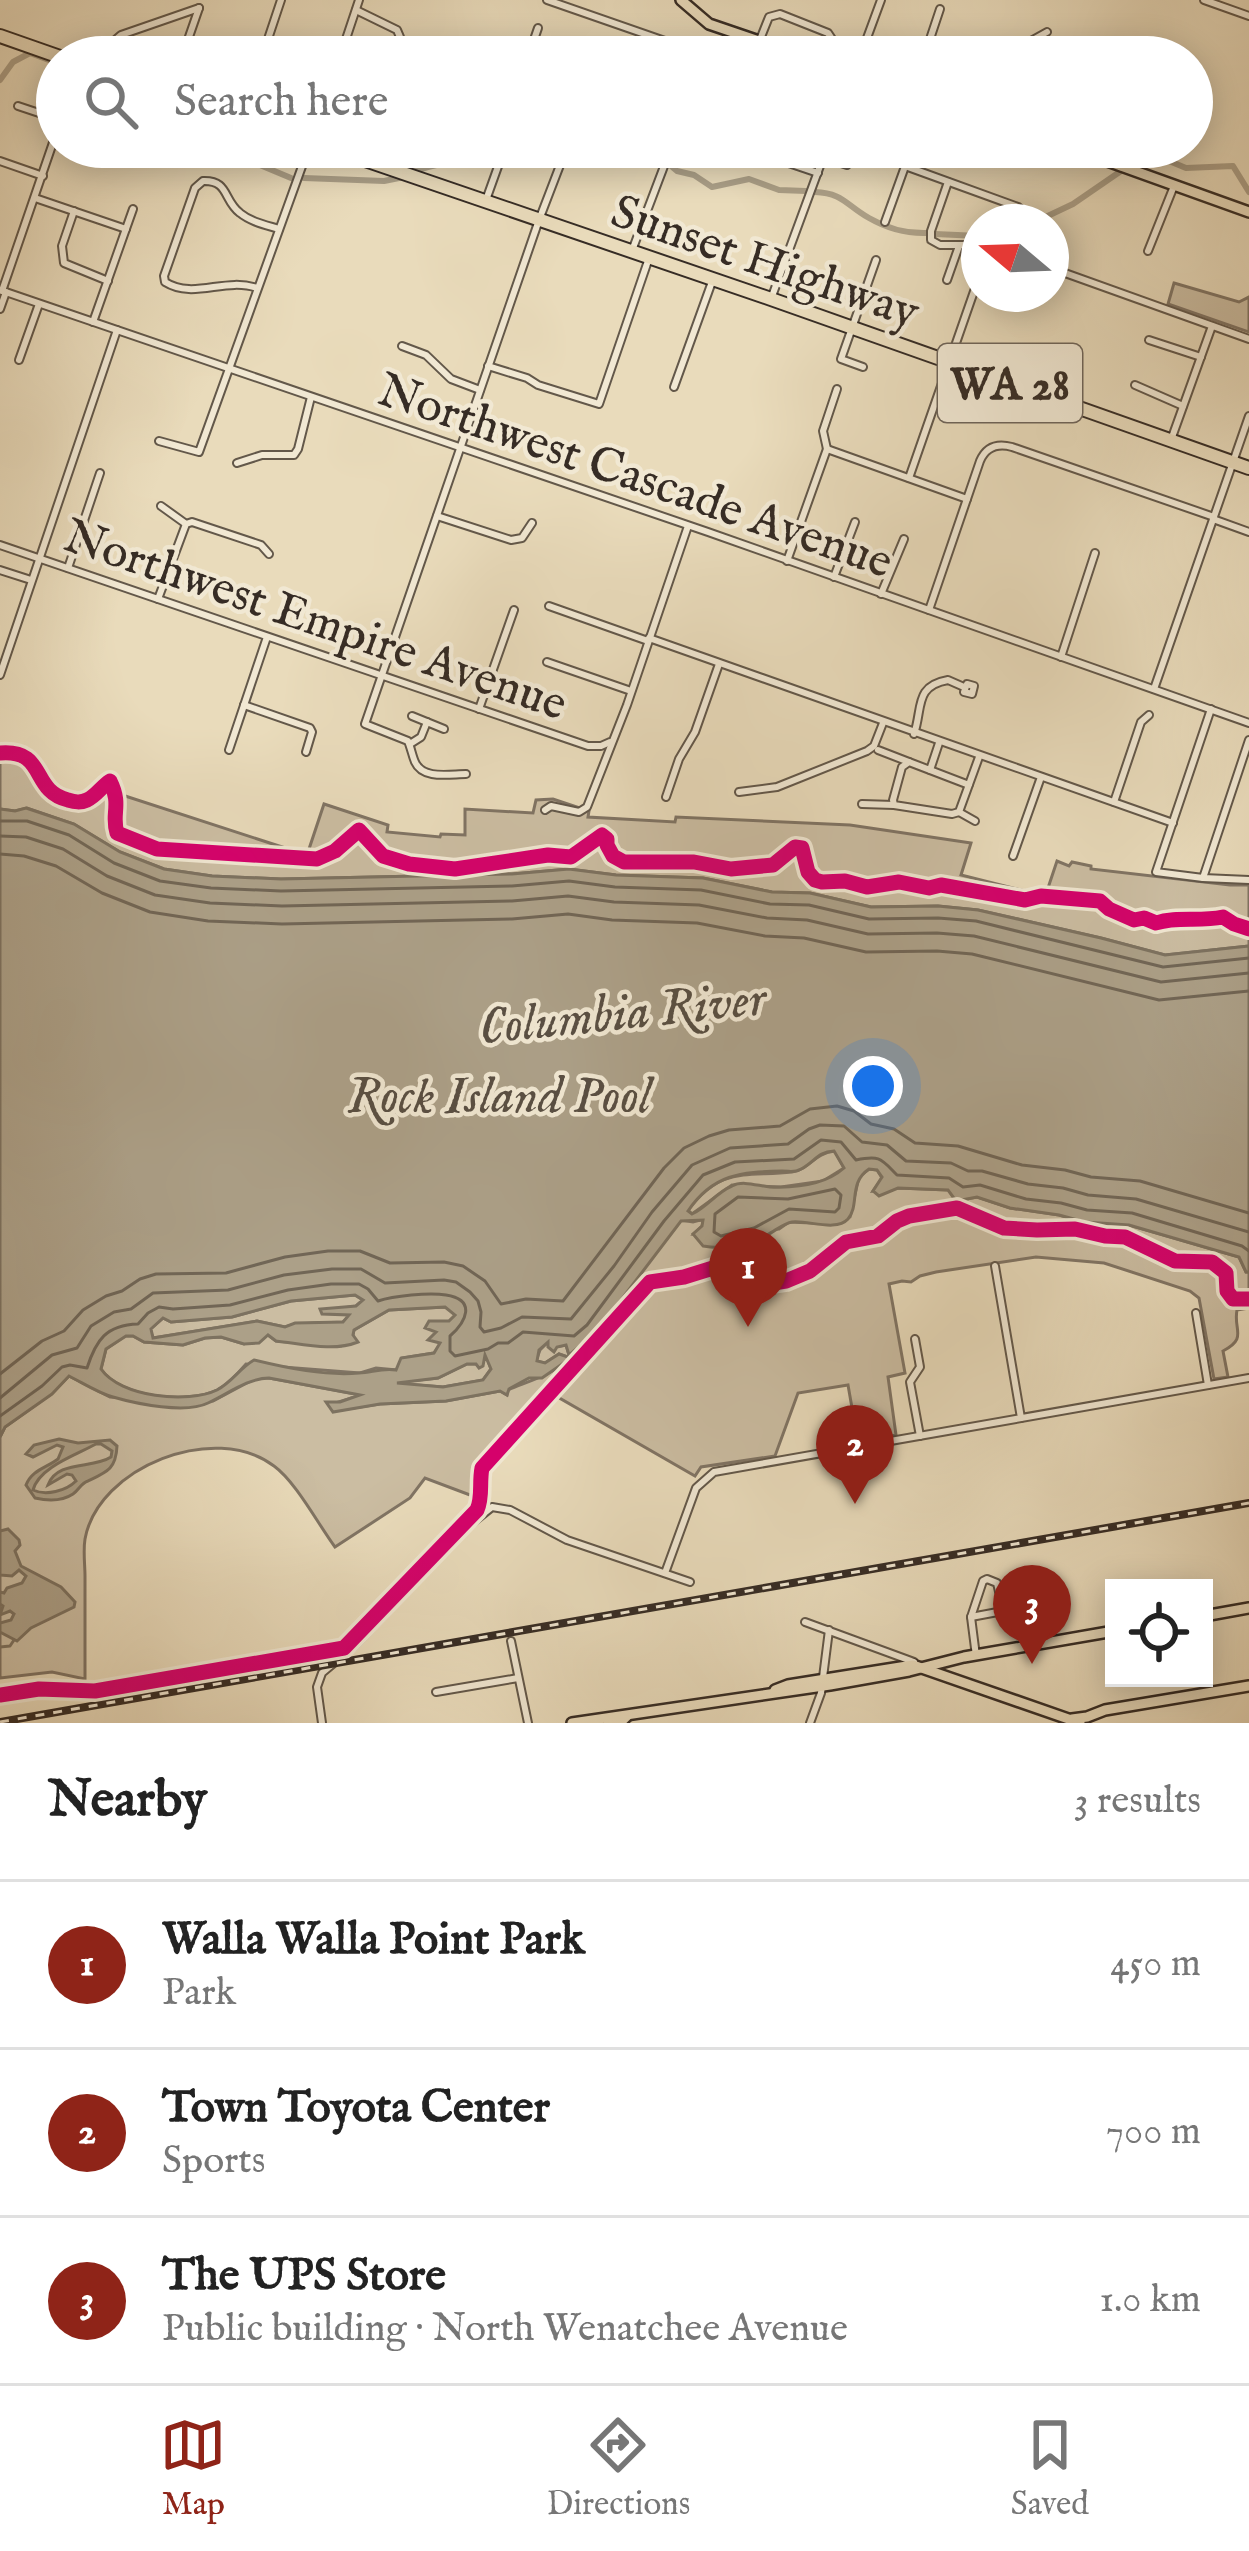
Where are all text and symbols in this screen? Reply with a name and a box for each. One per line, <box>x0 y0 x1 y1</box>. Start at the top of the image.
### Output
search box <box>36 36 1213 168</box>
icon: search <box>78 69 144 135</box>
text: Search here <box>174 74 388 131</box>
street label: Sunset Highway <box>603 183 927 345</box>
north arrow <box>961 204 1069 312</box>
road number: WA 28 <box>938 344 1082 422</box>
street label: Northwest Cascade Avenue <box>370 362 900 594</box>
street label: Northwest Empire Avenue <box>55 507 574 736</box>
water label: Columbia River <box>476 968 772 1063</box>
your location <box>843 1056 903 1116</box>
water label: Rock Island Pool <box>347 1066 655 1131</box>
pin: 1 <box>709 1228 787 1327</box>
pin: 2 <box>816 1405 894 1504</box>
pin: 3 <box>993 1565 1071 1664</box>
map controls <box>1105 1579 1213 1687</box>
button: locate <box>1105 1579 1213 1687</box>
text: Nearby <box>48 1769 207 1834</box>
text: 3 results <box>1074 1777 1201 1826</box>
text: Walla Walla Point Park <box>162 1912 585 1969</box>
text: 1 <box>80 1940 94 1989</box>
text: 450 m <box>1110 1940 1201 1989</box>
text: Park <box>162 1969 236 2018</box>
text: Town Toyota Center <box>162 2080 550 2137</box>
text: 2 <box>78 2108 96 2157</box>
text: 700 m <box>1106 2108 1201 2157</box>
text: Sports <box>162 2137 265 2186</box>
text: The UPS Store <box>162 2248 446 2305</box>
text: 3 <box>80 2276 94 2325</box>
text: 1.0 km <box>1099 2276 1201 2325</box>
text: Public building · North Wenatchee Avenue <box>162 2305 848 2354</box>
tab: Map <box>160 2412 226 2526</box>
tab: Directions <box>547 2412 690 2526</box>
tab: Saved <box>1011 2412 1089 2526</box>

